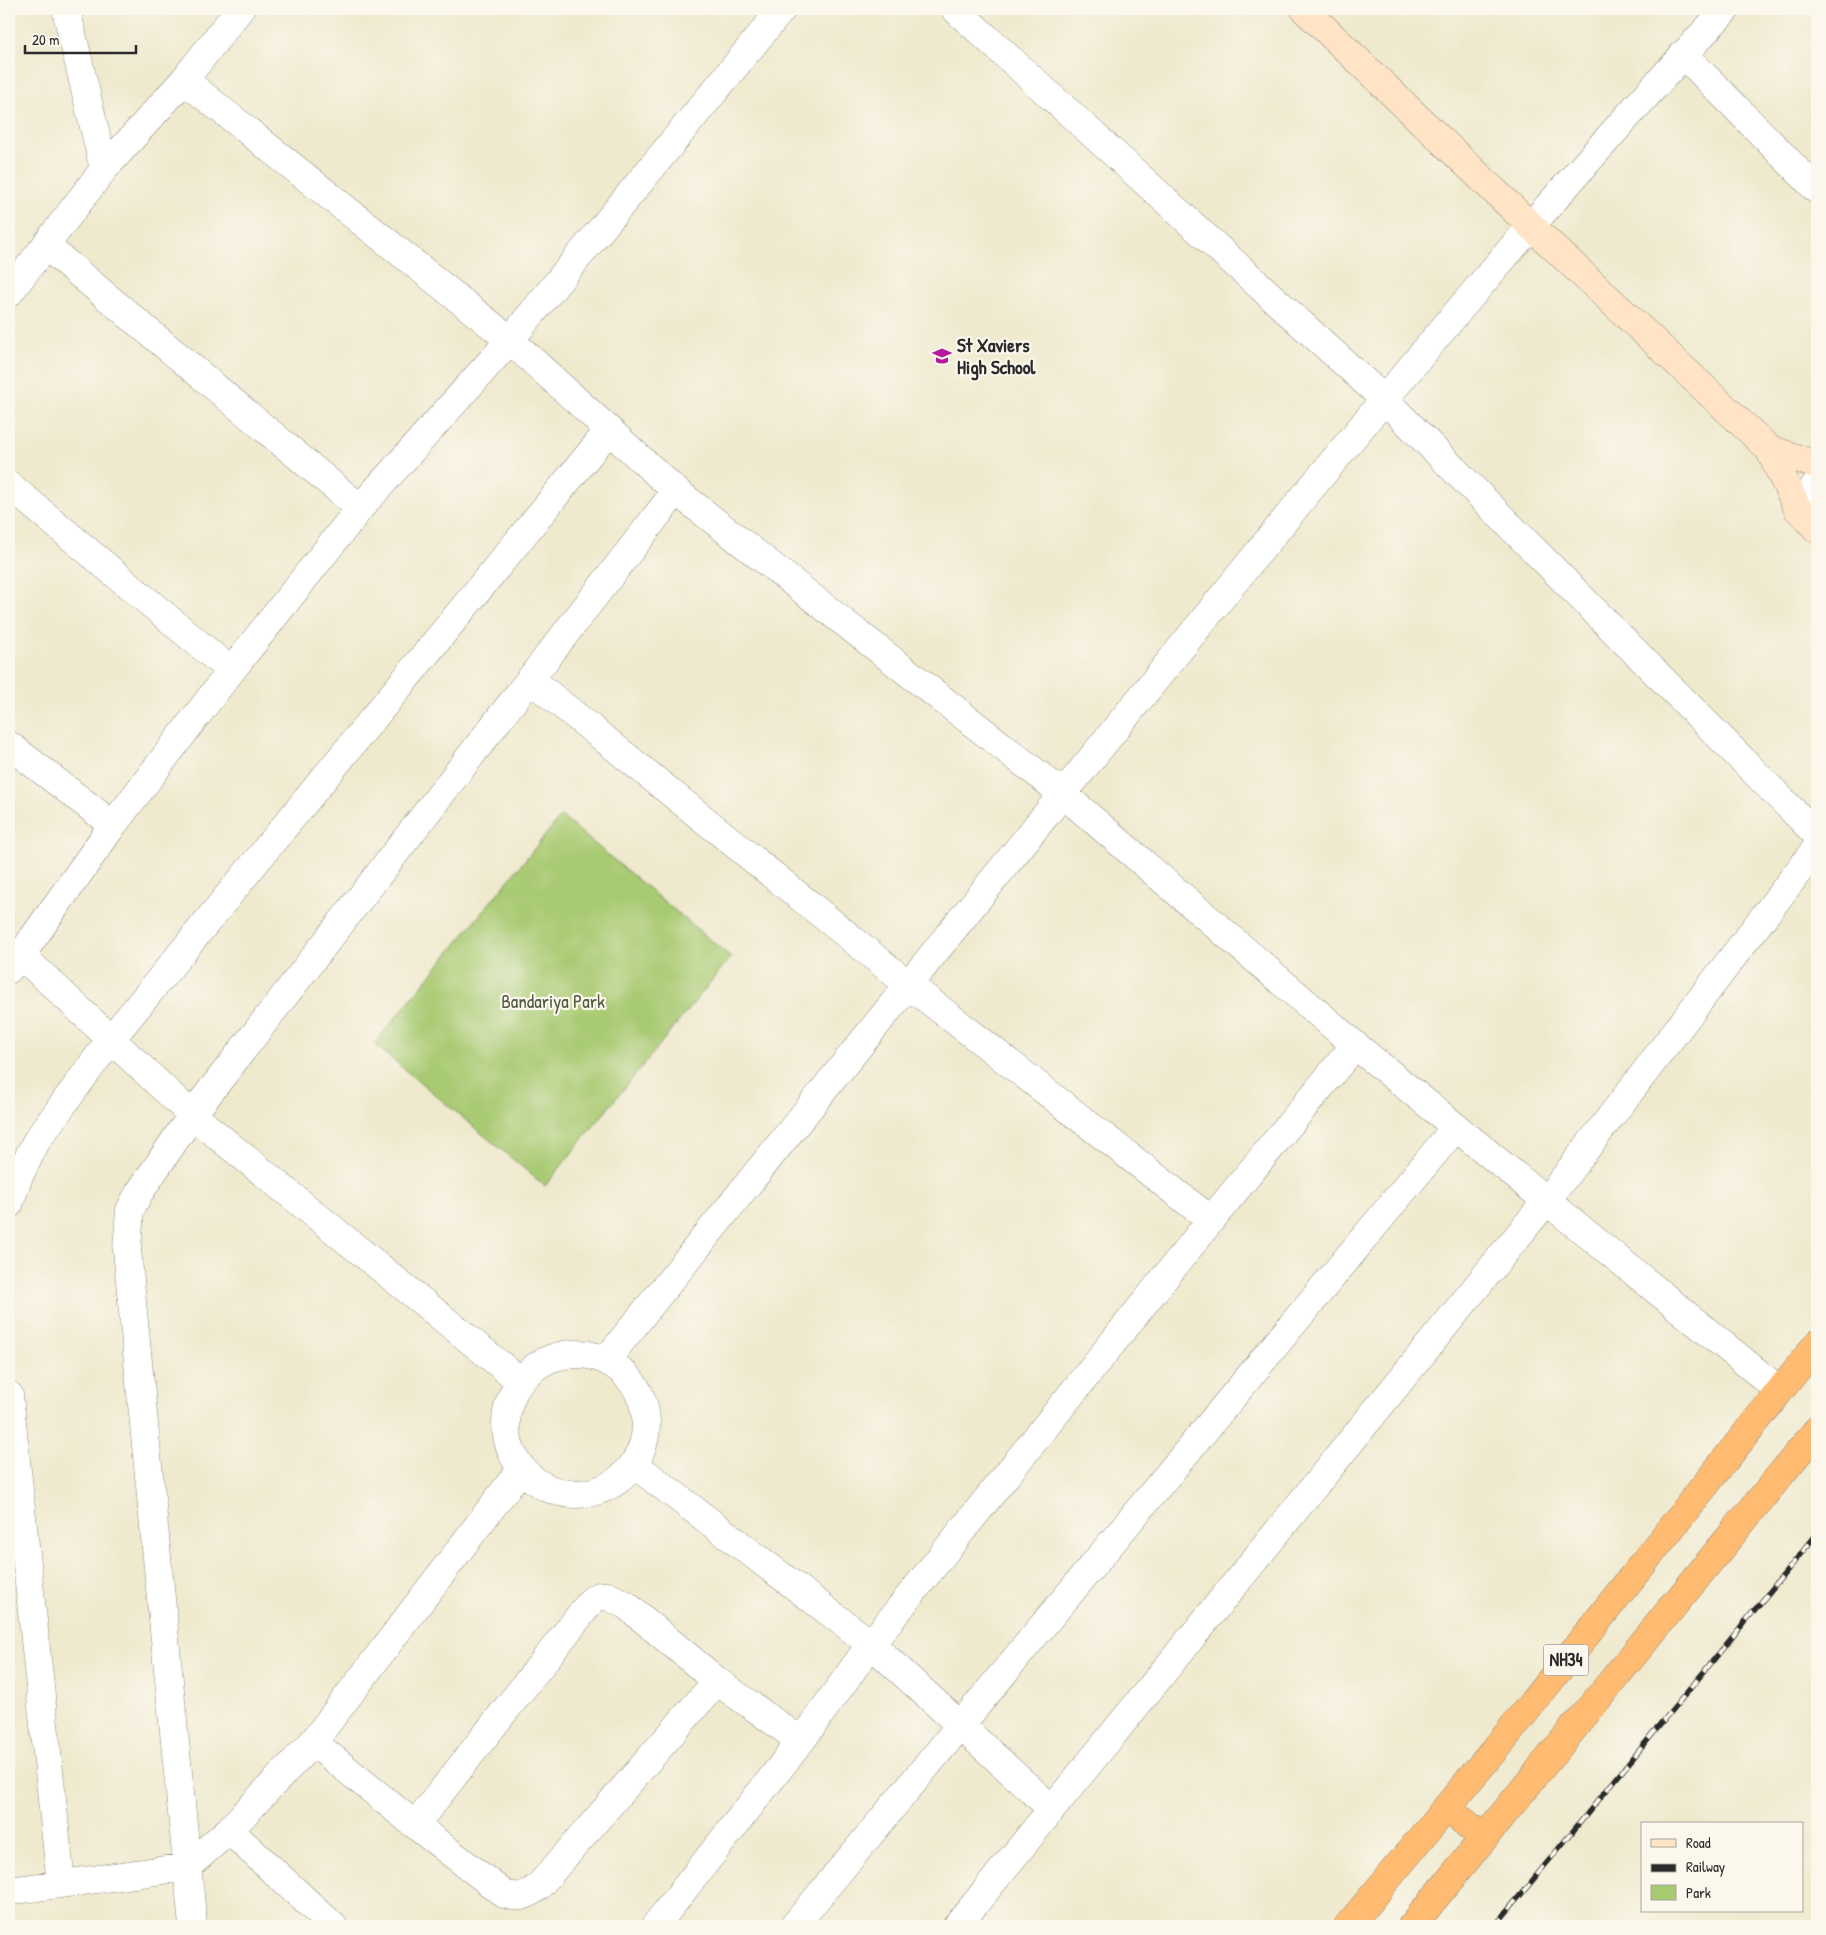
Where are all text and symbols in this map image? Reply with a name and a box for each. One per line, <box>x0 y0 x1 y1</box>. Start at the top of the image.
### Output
scale bar <box>25 22 136 54</box>
text: 20 m <box>32 29 59 50</box>
place label: St Xaviers High School <box>957 332 1036 381</box>
school or university icon: St Xaviers High School <box>931 345 953 367</box>
park label: Bandariya Park <box>501 988 605 1014</box>
road number: NH34 <box>1544 1644 1588 1676</box>
legend <box>1641 1822 1804 1912</box>
text: Road <box>1686 1832 1711 1853</box>
text: Railway <box>1686 1856 1725 1877</box>
text: Park <box>1686 1882 1711 1903</box>

